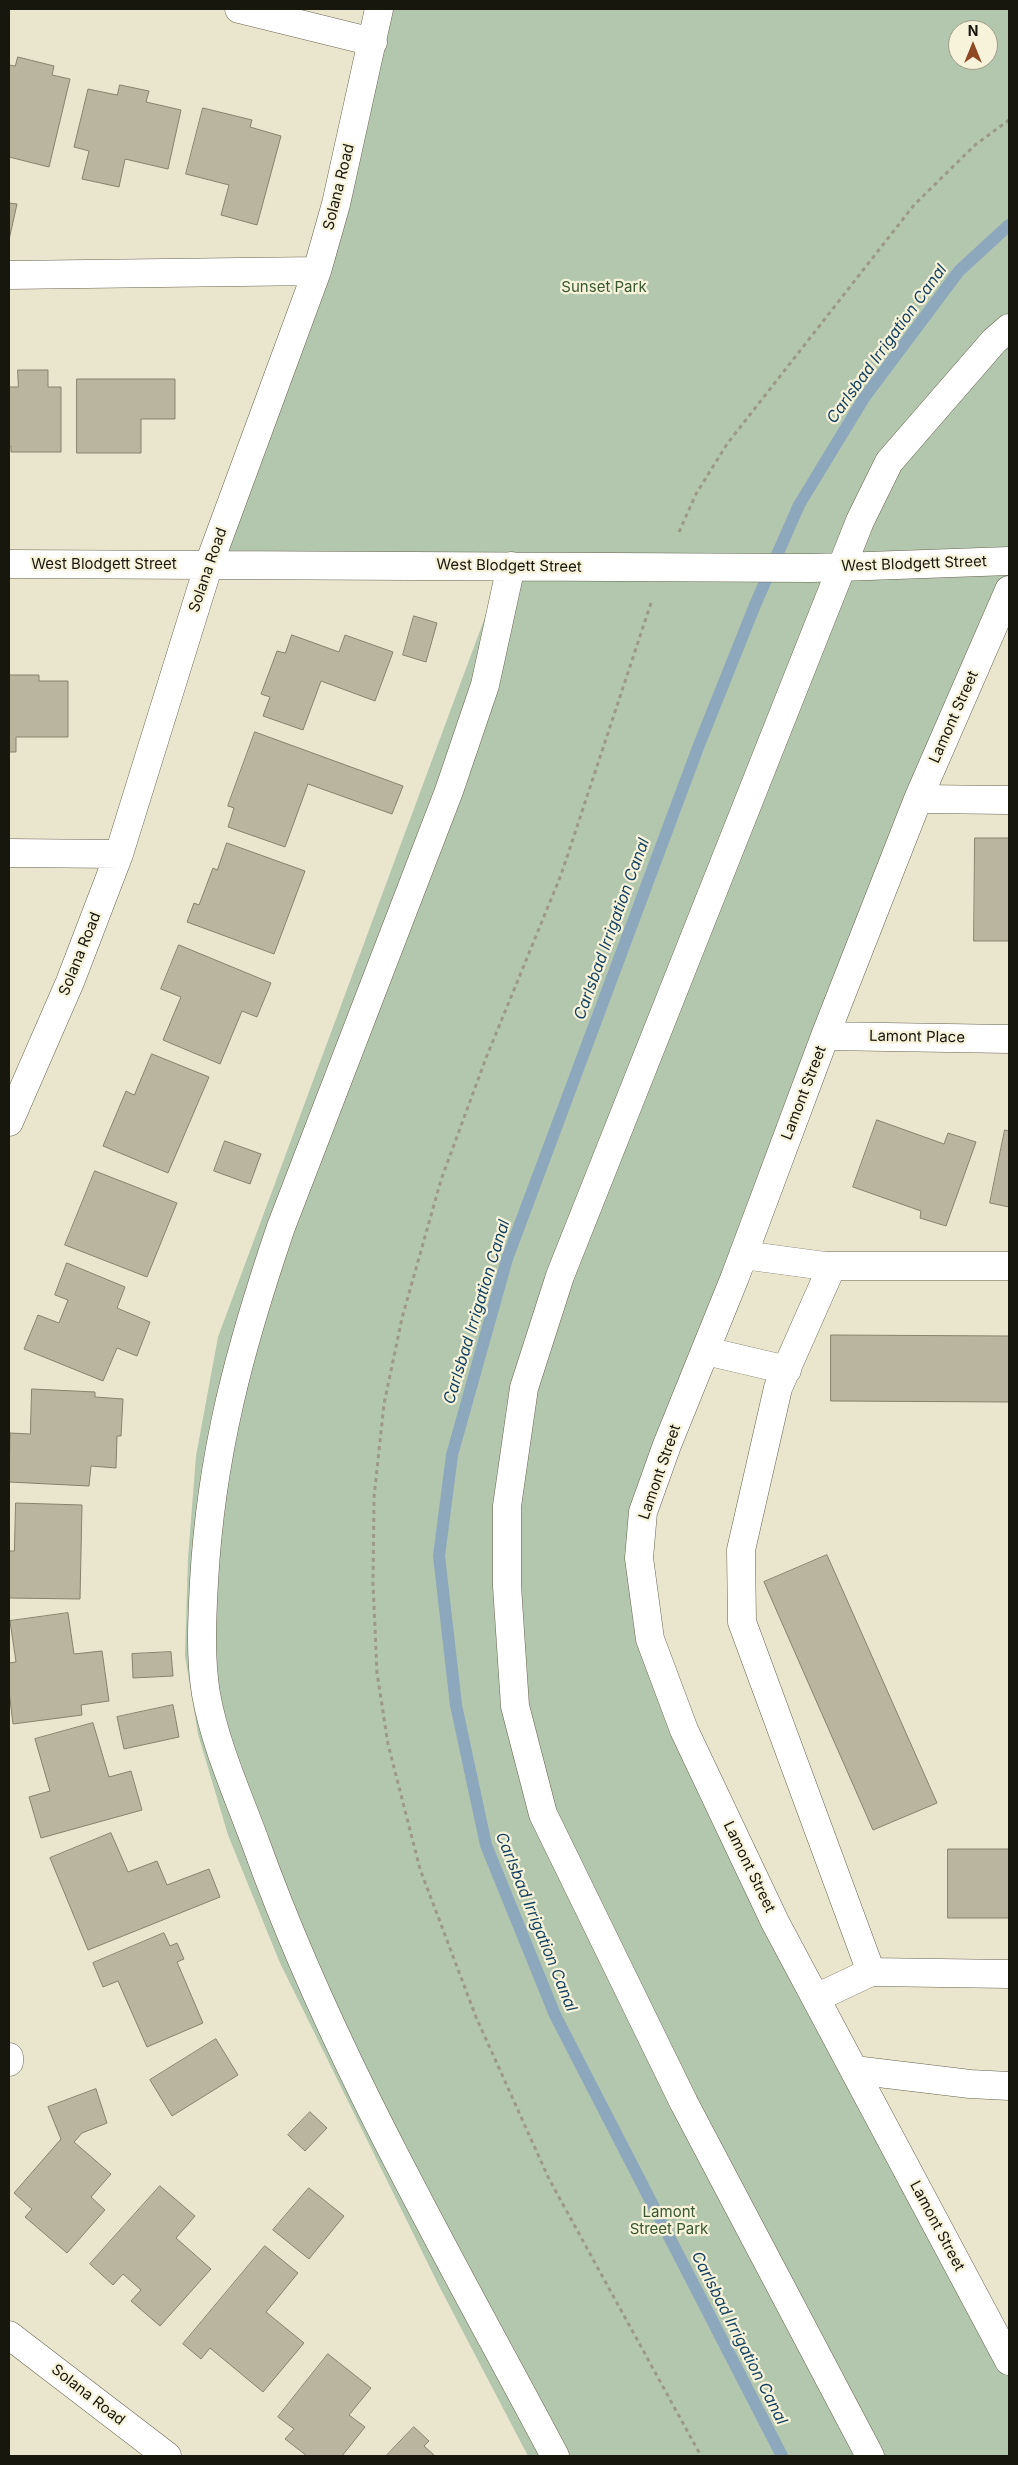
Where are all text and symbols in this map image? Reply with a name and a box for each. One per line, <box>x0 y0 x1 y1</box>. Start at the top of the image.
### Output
north arrow <box>948 20 998 70</box>
text: N <box>968 22 978 39</box>
street label: Solana Road <box>320 142 358 232</box>
water label: Carlsbad Irrigation Canal <box>823 261 951 427</box>
park label: Sunset Park <box>561 278 647 296</box>
street label: Solana Road <box>185 525 231 615</box>
street label: West Blodgett Street <box>841 552 987 576</box>
street label: West Blodgett Street <box>31 555 177 573</box>
street label: West Blodgett Street <box>436 556 582 576</box>
street label: Lamont Street <box>926 668 982 766</box>
water label: Carlsbad Irrigation Canal <box>570 836 654 1022</box>
street label: Solana Road <box>55 910 105 998</box>
street label: Lamont Place <box>869 1027 965 1047</box>
street label: Lamont Street <box>778 1043 830 1143</box>
water label: Carlsbad Irrigation Canal <box>440 1218 514 1406</box>
street label: Lamont Street <box>635 1422 685 1522</box>
street label: Lamont Street <box>719 1818 779 1916</box>
water label: Carlsbad Irrigation Canal <box>491 1830 581 2014</box>
street label: Lamont Street <box>906 2178 968 2274</box>
park label: Lamont Street Park <box>630 2203 708 2238</box>
water label: Carlsbad Irrigation Canal <box>687 2248 791 2428</box>
street label: Solana Road <box>48 2361 128 2429</box>

